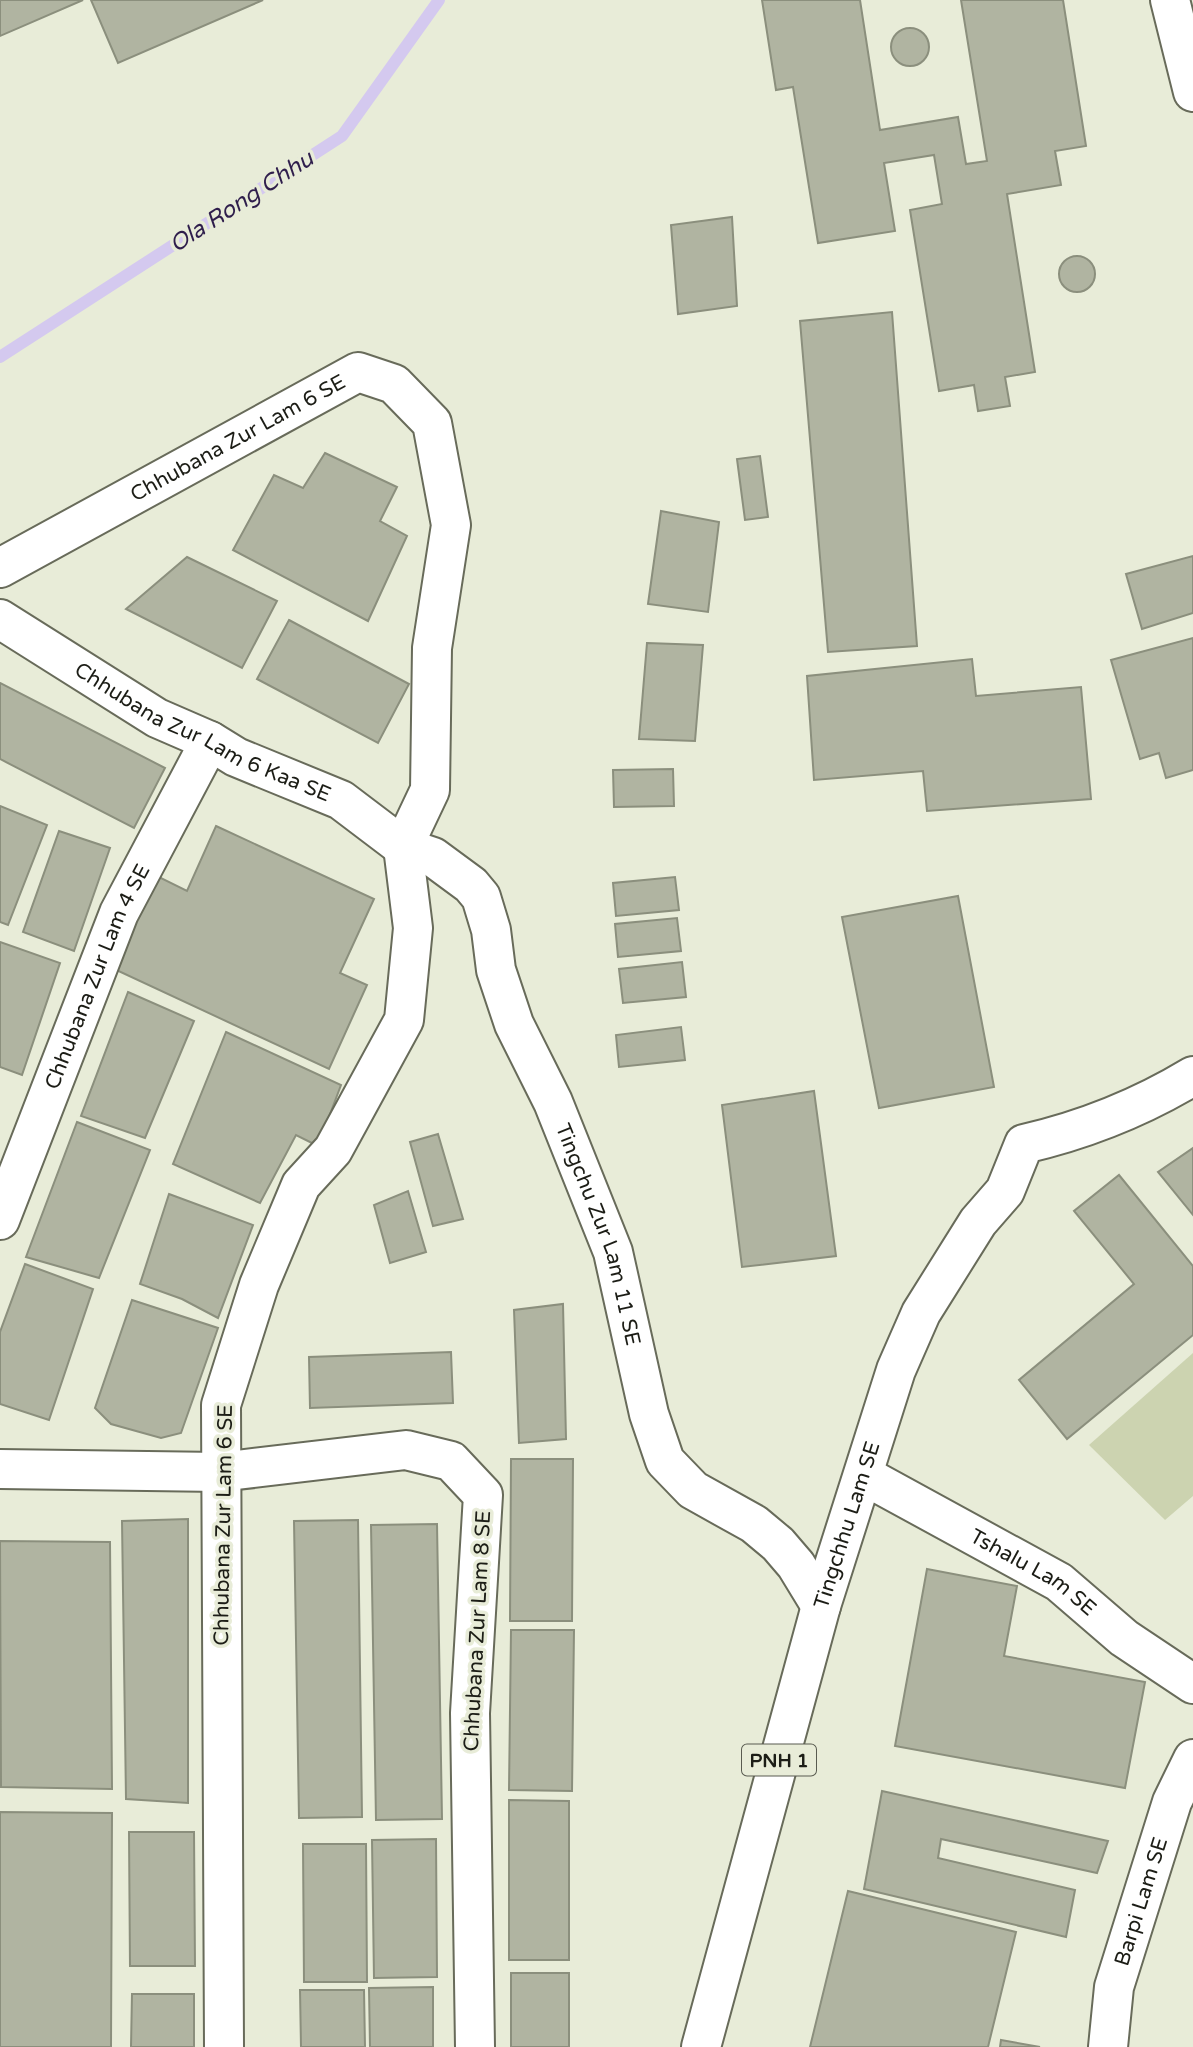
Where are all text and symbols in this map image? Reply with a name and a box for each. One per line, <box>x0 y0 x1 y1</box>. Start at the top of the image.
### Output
water label: Ola Rong Chhu <box>164 144 320 259</box>
street label: Chhubana Zur Lam 6 SE <box>126 369 350 507</box>
street label: Chhubana Zur Lam 6 Kaa SE <box>70 657 334 807</box>
street label: Chhubana Zur Lam 4 SE <box>40 860 156 1093</box>
street label: Tingchu Zur Lam 11 SE <box>550 1120 645 1348</box>
street label: Chhubana Zur Lam 6 SE <box>209 1404 238 1646</box>
street label: Tingchhu Lam SE <box>809 1439 885 1612</box>
street label: Chhubana Zur Lam 8 SE <box>459 1510 496 1752</box>
street label: Tshalu Lam SE <box>966 1524 1101 1621</box>
road number: PNH 1 <box>742 1744 816 1776</box>
street label: Barpi Lam SE <box>1109 1834 1173 1969</box>

